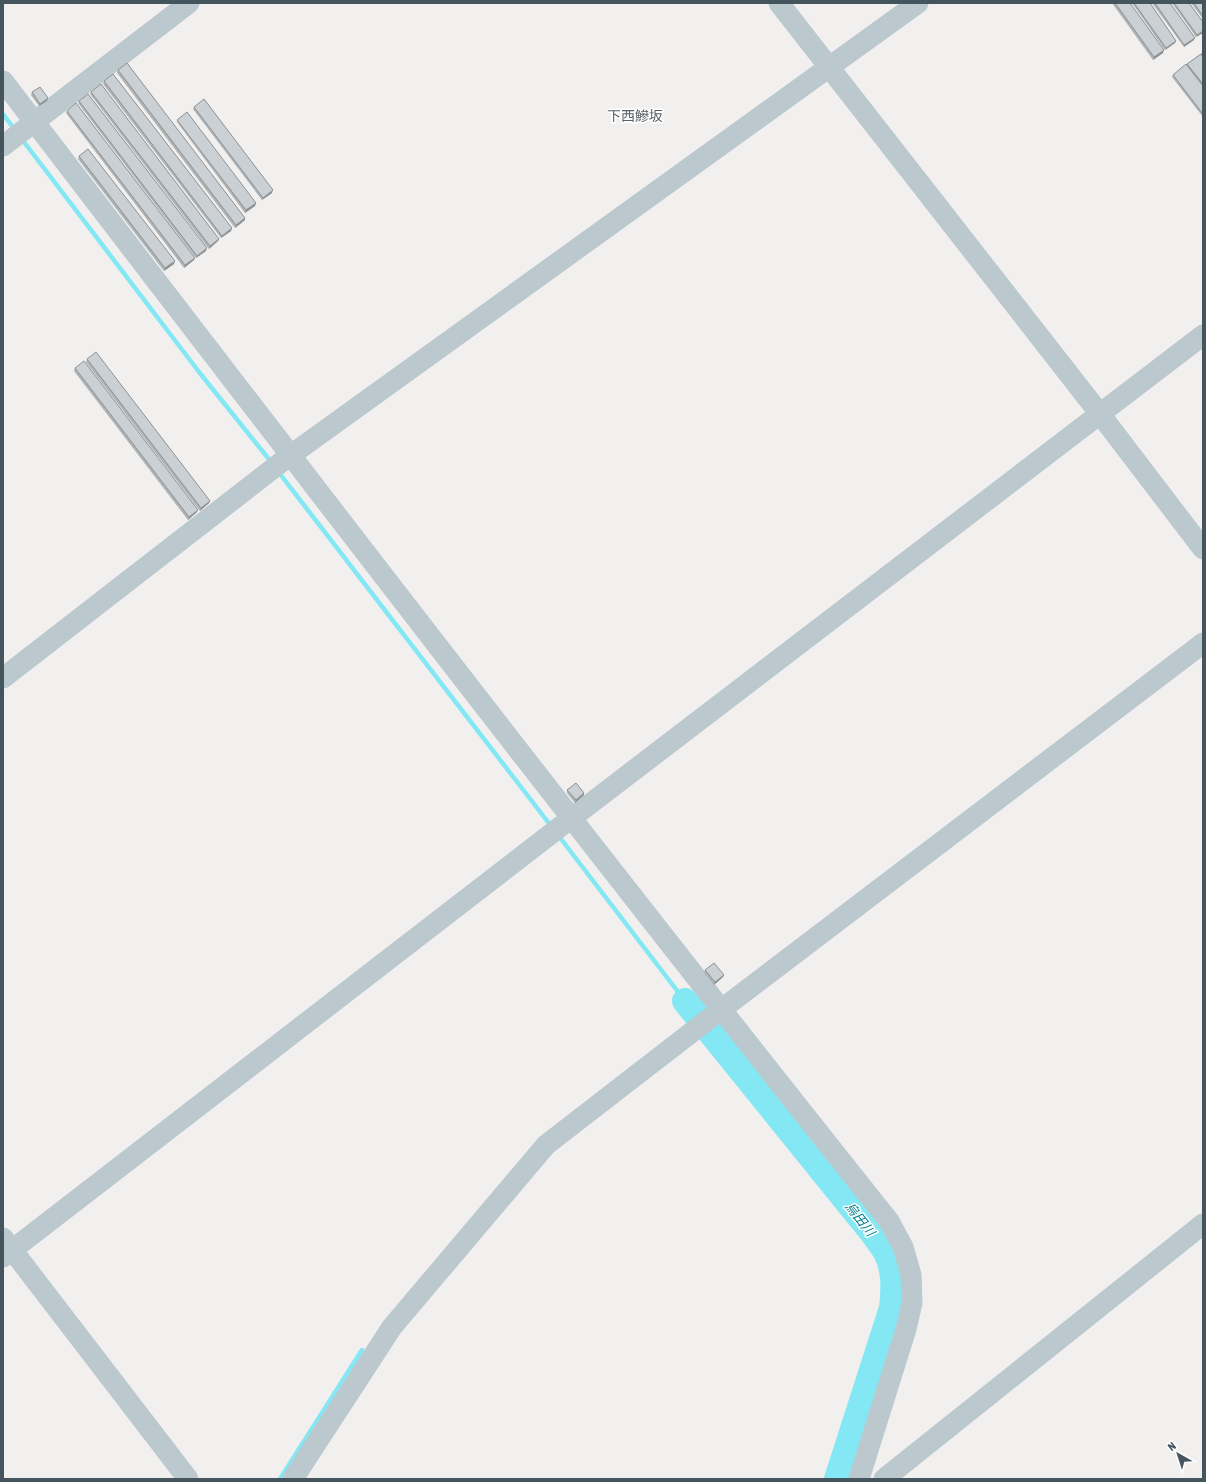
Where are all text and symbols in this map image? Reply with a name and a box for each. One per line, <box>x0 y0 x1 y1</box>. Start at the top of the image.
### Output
district label: 下西鰺坂 <box>607 108 663 124</box>
water label: 烏田川 <box>842 1199 879 1241</box>
north arrow <box>1158 1434 1198 1474</box>
text: N <box>1165 1440 1178 1453</box>

